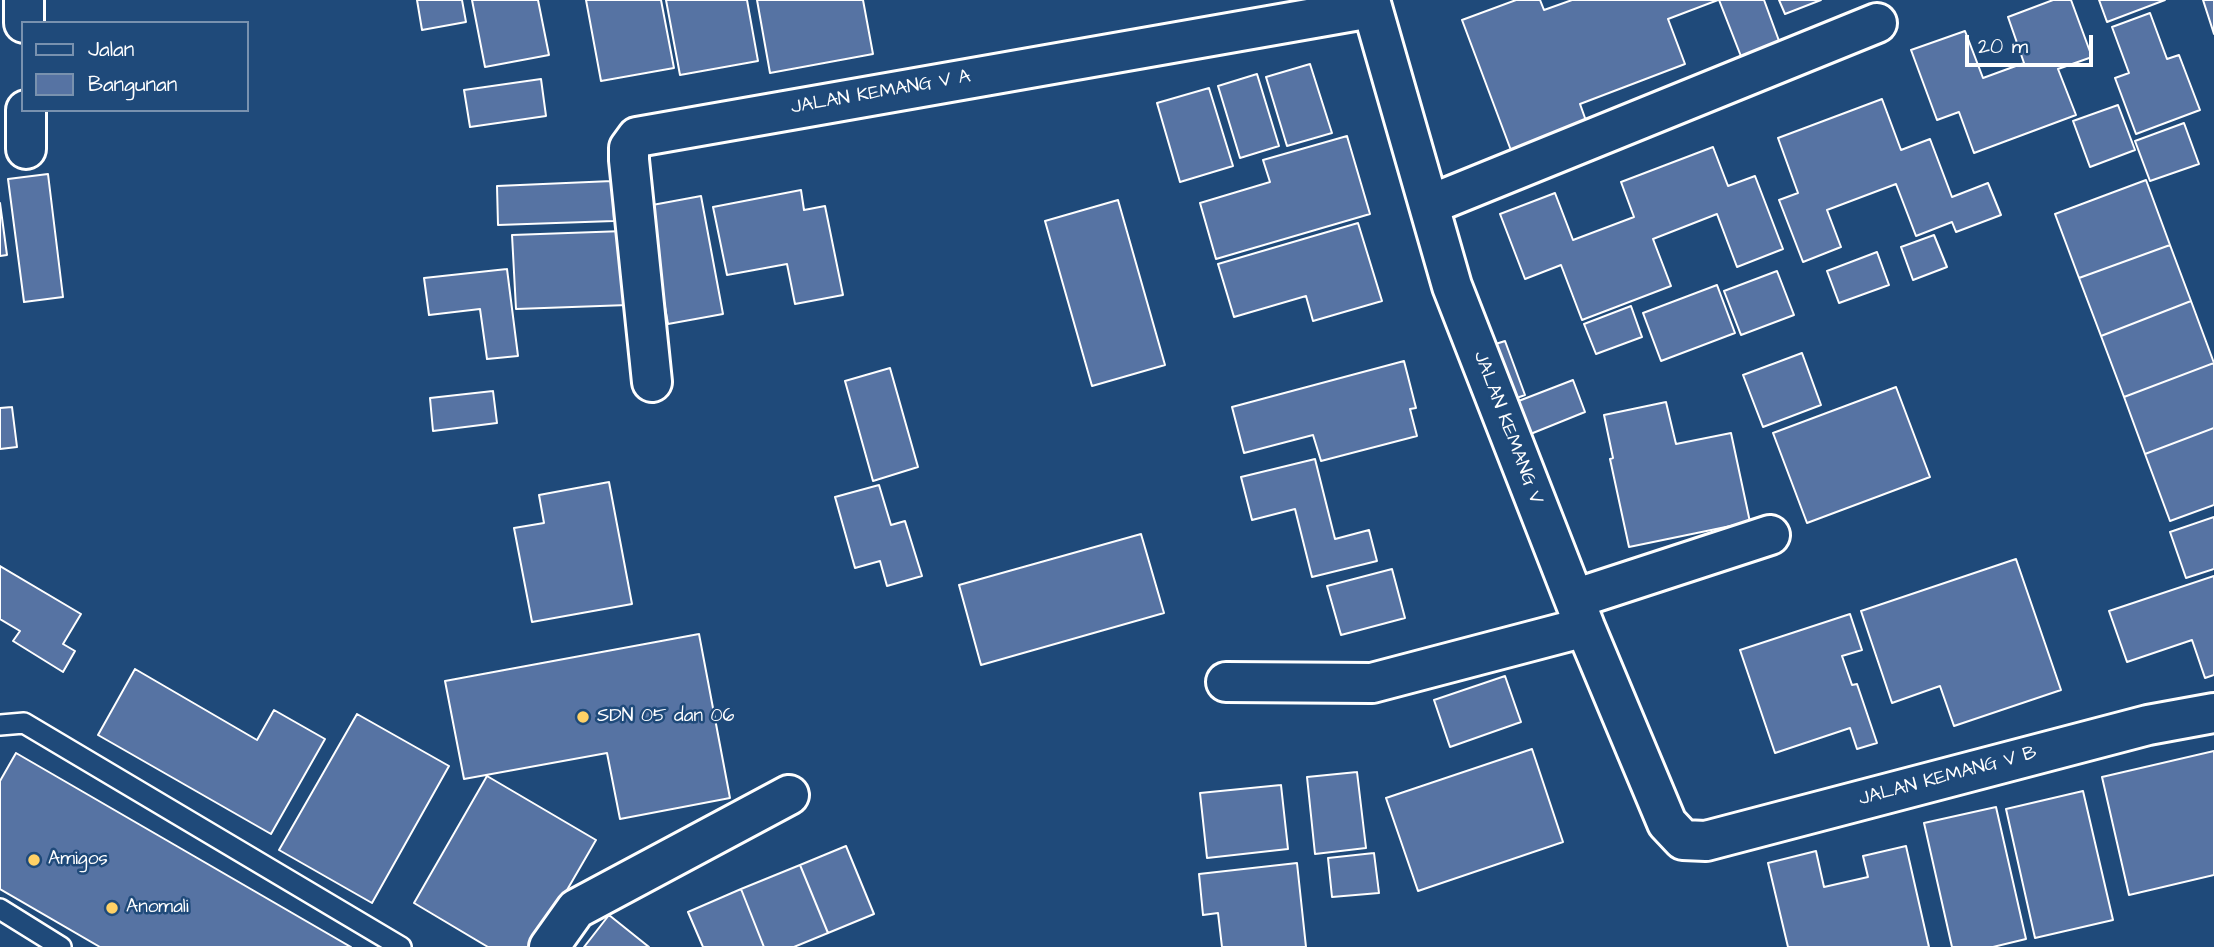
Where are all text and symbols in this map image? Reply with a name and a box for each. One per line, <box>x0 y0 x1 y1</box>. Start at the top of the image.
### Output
legend <box>21 21 248 112</box>
scale bar <box>1969 21 2097 65</box>
text: 20 m <box>1978 32 2028 61</box>
text: Jalan <box>88 35 134 64</box>
street label: JALAN KEMANG V A <box>789 66 973 120</box>
text: Bangunan <box>88 70 177 99</box>
street label: JALAN KEMANG V <box>1467 348 1547 508</box>
place label: SDN 05 dan 06 <box>597 706 735 728</box>
marker: SDN 05 dan 06 <box>575 709 591 725</box>
street label: JALAN KEMANG V B <box>1856 742 2040 812</box>
place label: Amigos <box>48 849 108 871</box>
marker: Amigos <box>26 852 42 868</box>
place label: Anomali <box>126 897 189 919</box>
marker: Anomali <box>104 900 120 916</box>

